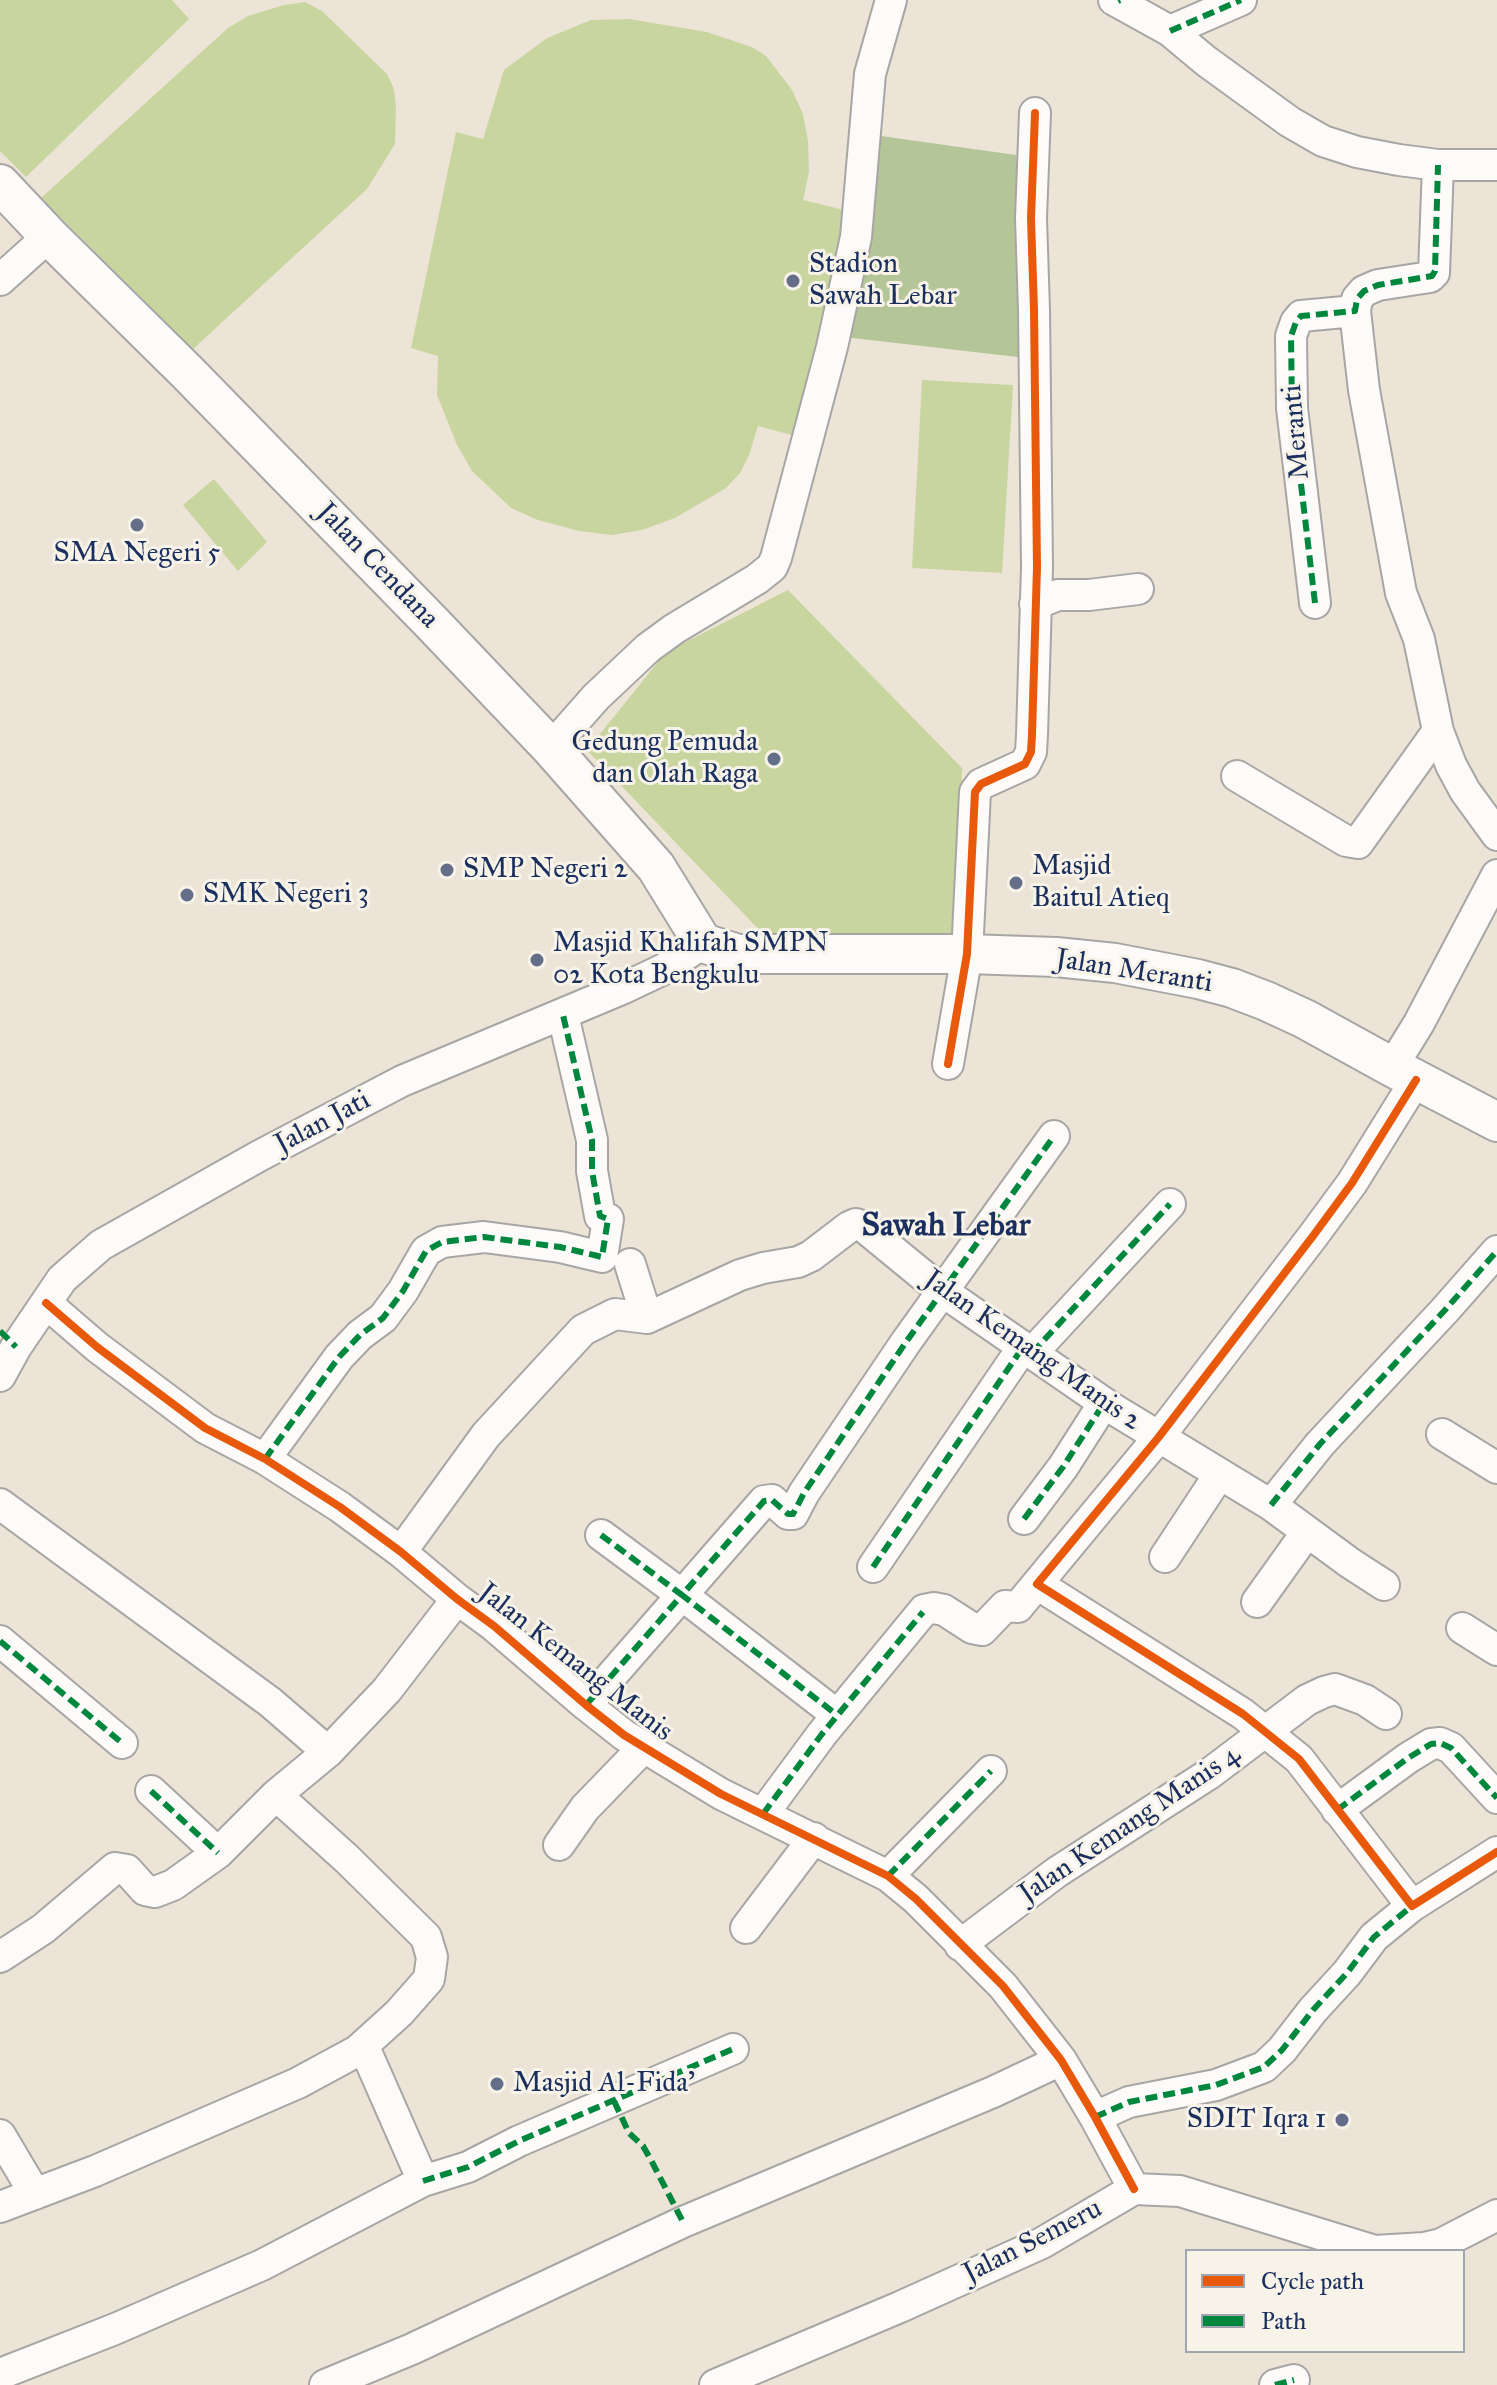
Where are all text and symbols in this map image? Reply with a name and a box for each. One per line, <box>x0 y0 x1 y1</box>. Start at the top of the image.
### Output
place label: Stadion Sawah Lebar <box>809 248 957 314</box>
marker: Stadion Sawah Lebar <box>784 272 802 290</box>
street label: Meranti <box>1276 383 1318 481</box>
street label: Jalan Cendana <box>309 496 445 636</box>
marker: SMA Negeri 5 <box>128 516 146 534</box>
place label: SMA Negeri 5 <box>54 537 220 571</box>
place label: Gedung Pemuda dan Olah Raga <box>572 726 758 792</box>
marker: Gedung Pemuda dan Olah Raga <box>765 750 783 768</box>
place label: Masjid Baitul Atieq <box>1032 850 1169 916</box>
place label: SMP Negeri 2 <box>463 853 628 887</box>
marker: SMP Negeri 2 <box>438 861 456 879</box>
marker: Masjid Baitul Atieq <box>1007 874 1025 892</box>
place label: SMK Negeri 3 <box>203 878 369 912</box>
marker: SMK Negeri 3 <box>178 886 196 904</box>
place label: Masjid Khalifah SMPN 02 Kota Bengkulu <box>553 927 829 993</box>
street label: Jalan Meranti <box>1053 943 1215 1001</box>
marker: Masjid Khalifah SMPN 02 Kota Bengkulu <box>528 951 546 969</box>
street label: Jalan Jati <box>270 1084 376 1162</box>
district label: Sawah Lebar <box>862 1208 1030 1246</box>
street label: Jalan Kemang Manis 2 <box>917 1263 1147 1439</box>
street label: Jalan Kemang Manis <box>471 1577 679 1749</box>
street label: Jalan Kemang Manis 4 <box>1013 1739 1247 1911</box>
place label: Masjid Al-Fida' <box>513 2067 695 2101</box>
marker: Masjid Al-Fida' <box>488 2075 506 2093</box>
place label: SDIT Iqra 1 <box>1187 2103 1326 2137</box>
marker: SDIT Iqra 1 <box>1333 2111 1351 2129</box>
street label: Jalan Semeru <box>958 2193 1108 2291</box>
legend <box>1185 2249 1465 2353</box>
text: Cycle path <box>1261 2266 1364 2296</box>
text: Path <box>1261 2306 1306 2336</box>

